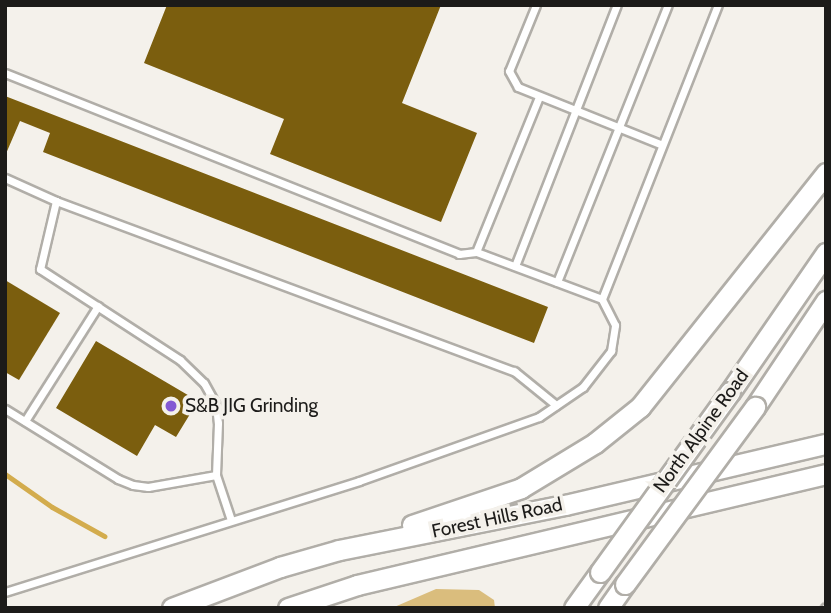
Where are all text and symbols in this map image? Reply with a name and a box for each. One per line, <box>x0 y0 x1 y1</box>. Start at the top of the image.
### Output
street label: North Alpine Road <box>649 365 753 497</box>
place label: S&B JIG Grinding <box>185 395 318 417</box>
marker: S&B JIG Grinding <box>163 398 179 414</box>
street label: Forest Hills Road <box>429 493 565 543</box>

